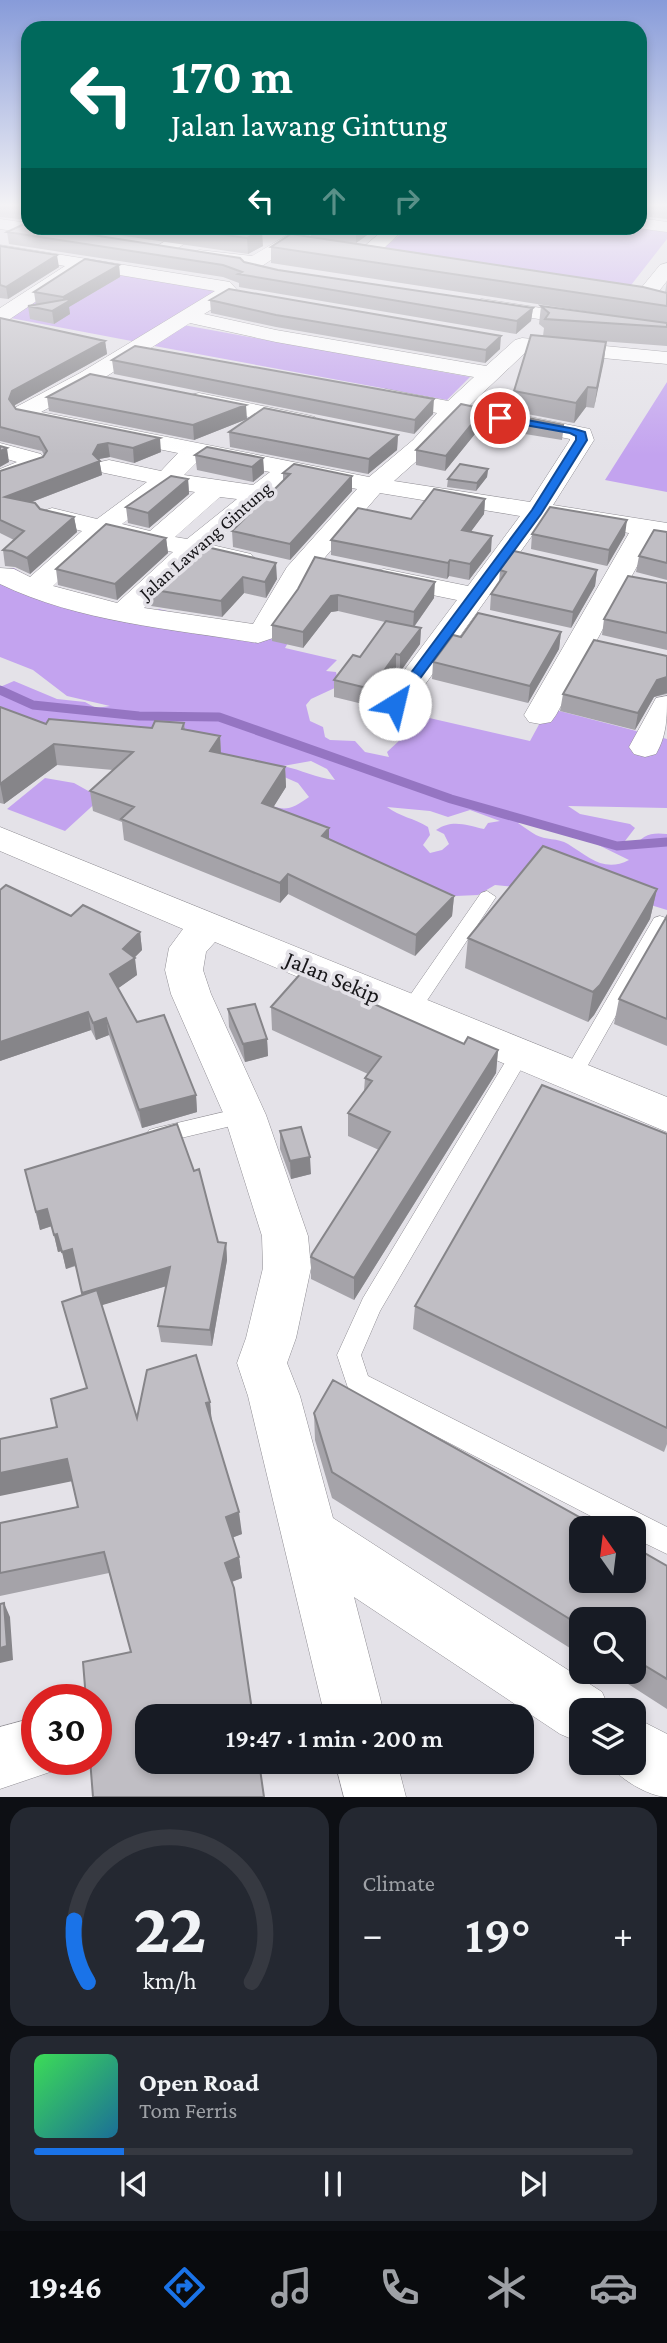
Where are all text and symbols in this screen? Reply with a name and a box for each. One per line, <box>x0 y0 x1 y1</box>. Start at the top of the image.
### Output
icon: left <box>56 49 147 140</box>
text: 170 m <box>171 49 293 104</box>
text: Jalan lawang Gintung <box>171 107 448 143</box>
icon: left <box>242 182 280 220</box>
icon: ahead <box>315 182 353 220</box>
icon: right <box>388 182 426 220</box>
pin <box>470 388 530 448</box>
icon: arrive <box>481 399 519 437</box>
street label: Jalan Lawang Gintung <box>133 477 276 605</box>
position arrow <box>358 667 432 741</box>
street label: Jalan Sekip <box>280 945 384 1009</box>
north arrow <box>569 1516 646 1592</box>
map controls <box>569 1516 646 1775</box>
button: search <box>569 1607 646 1684</box>
speed limit sign: 30 <box>21 1684 112 1775</box>
button: layers <box>569 1698 646 1775</box>
text: 19:47 · 1 min · 200 m <box>226 1724 443 1753</box>
text: Climate <box>363 1870 435 1896</box>
text: 22 <box>133 1888 206 1969</box>
text: 19° <box>465 1905 531 1963</box>
text: − <box>363 1913 383 1955</box>
text: + <box>613 1913 633 1955</box>
text: km/h <box>142 1967 196 1994</box>
text: Open Road <box>139 2068 259 2097</box>
text: Tom Ferris <box>139 2097 237 2123</box>
icon: previous <box>115 2165 153 2203</box>
icon: pause <box>314 2165 352 2203</box>
icon: next <box>514 2165 552 2203</box>
icon: directions <box>160 2263 209 2312</box>
icon: music <box>267 2263 316 2312</box>
icon: phone <box>375 2263 424 2312</box>
icon: climate <box>482 2263 531 2312</box>
icon: car <box>589 2263 638 2312</box>
text: 19:46 <box>29 2269 102 2305</box>

